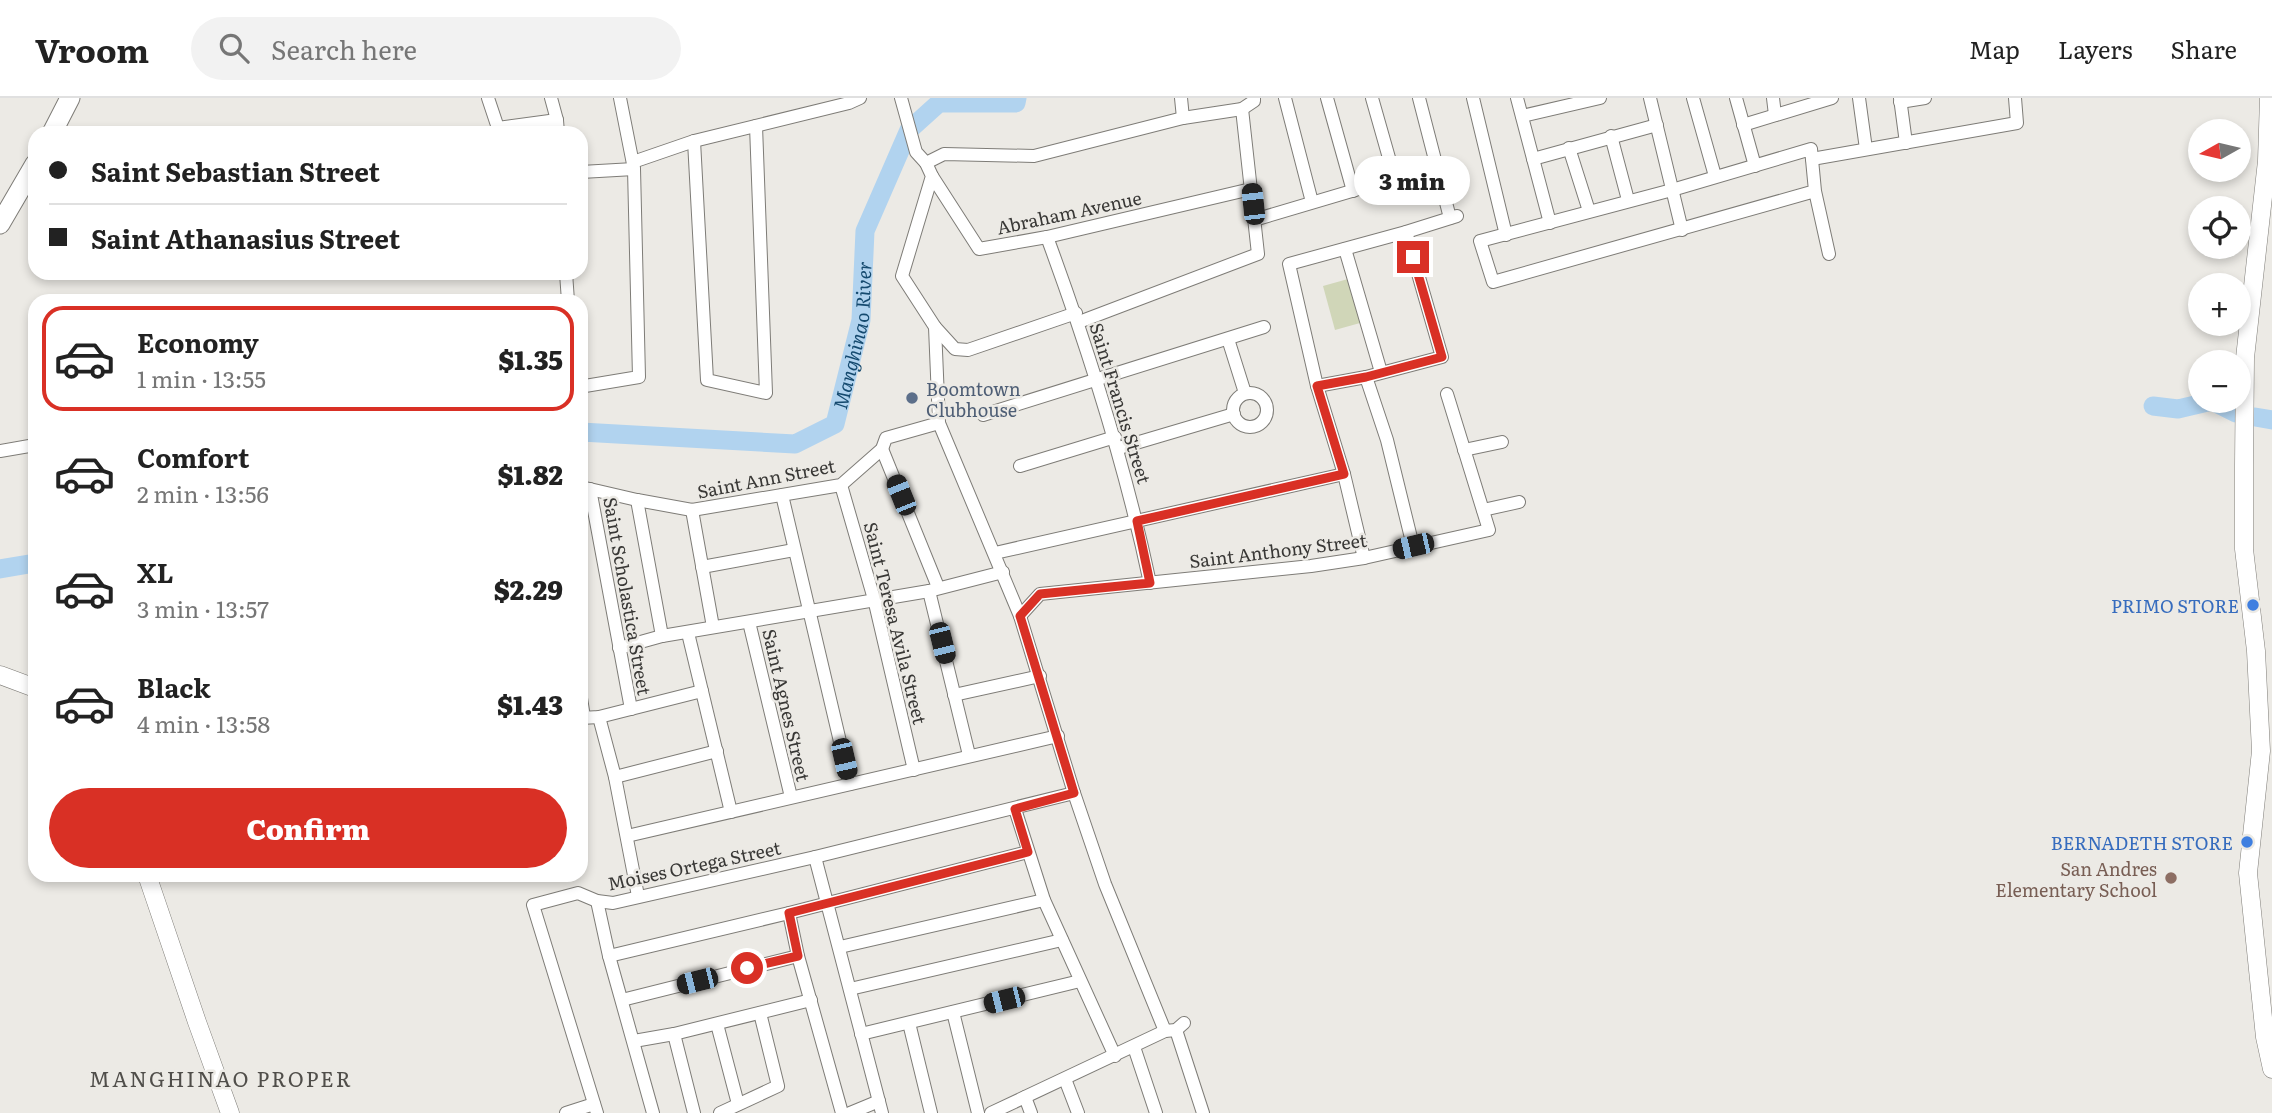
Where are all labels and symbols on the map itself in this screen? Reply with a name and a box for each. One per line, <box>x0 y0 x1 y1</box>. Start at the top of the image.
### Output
north arrow <box>2188 119 2250 182</box>
callout: 3 min <box>1355 156 1471 204</box>
car <box>1241 182 1266 226</box>
street label: Abraham Avenue <box>994 183 1144 241</box>
route end <box>1397 241 1429 273</box>
water label: Manghinao River <box>825 260 878 412</box>
street label: Saint Francis Street <box>1084 319 1159 488</box>
place label: Boomtown Clubhouse <box>926 375 1021 423</box>
marker: Boomtown Clubhouse <box>904 390 920 406</box>
street label: Saint Ann Street <box>695 451 838 505</box>
car <box>884 472 919 518</box>
street label: Saint Scholastica Street <box>597 495 659 698</box>
street label: Saint Teresa Avila Street <box>858 519 934 728</box>
street label: Saint Anthony Street <box>1188 526 1369 574</box>
car <box>1391 531 1436 561</box>
place label: PRIMO STORE <box>2111 592 2239 619</box>
marker: PRIMO STORE <box>2245 597 2261 613</box>
car <box>927 620 958 666</box>
street label: Saint Agnes Street <box>756 626 818 785</box>
car <box>830 736 859 782</box>
place label: BERNADETH STORE <box>2051 829 2233 856</box>
street label: Moises Ortega Street <box>605 833 784 897</box>
marker: BERNADETH STORE <box>2239 834 2255 850</box>
place label: San Andres Elementary School <box>1995 855 2157 903</box>
marker: San Andres Elementary School <box>2163 870 2179 886</box>
route start <box>731 952 763 984</box>
car <box>675 966 720 996</box>
car <box>982 985 1027 1015</box>
district label: MANGHINAO PROPER <box>89 1062 353 1093</box>

